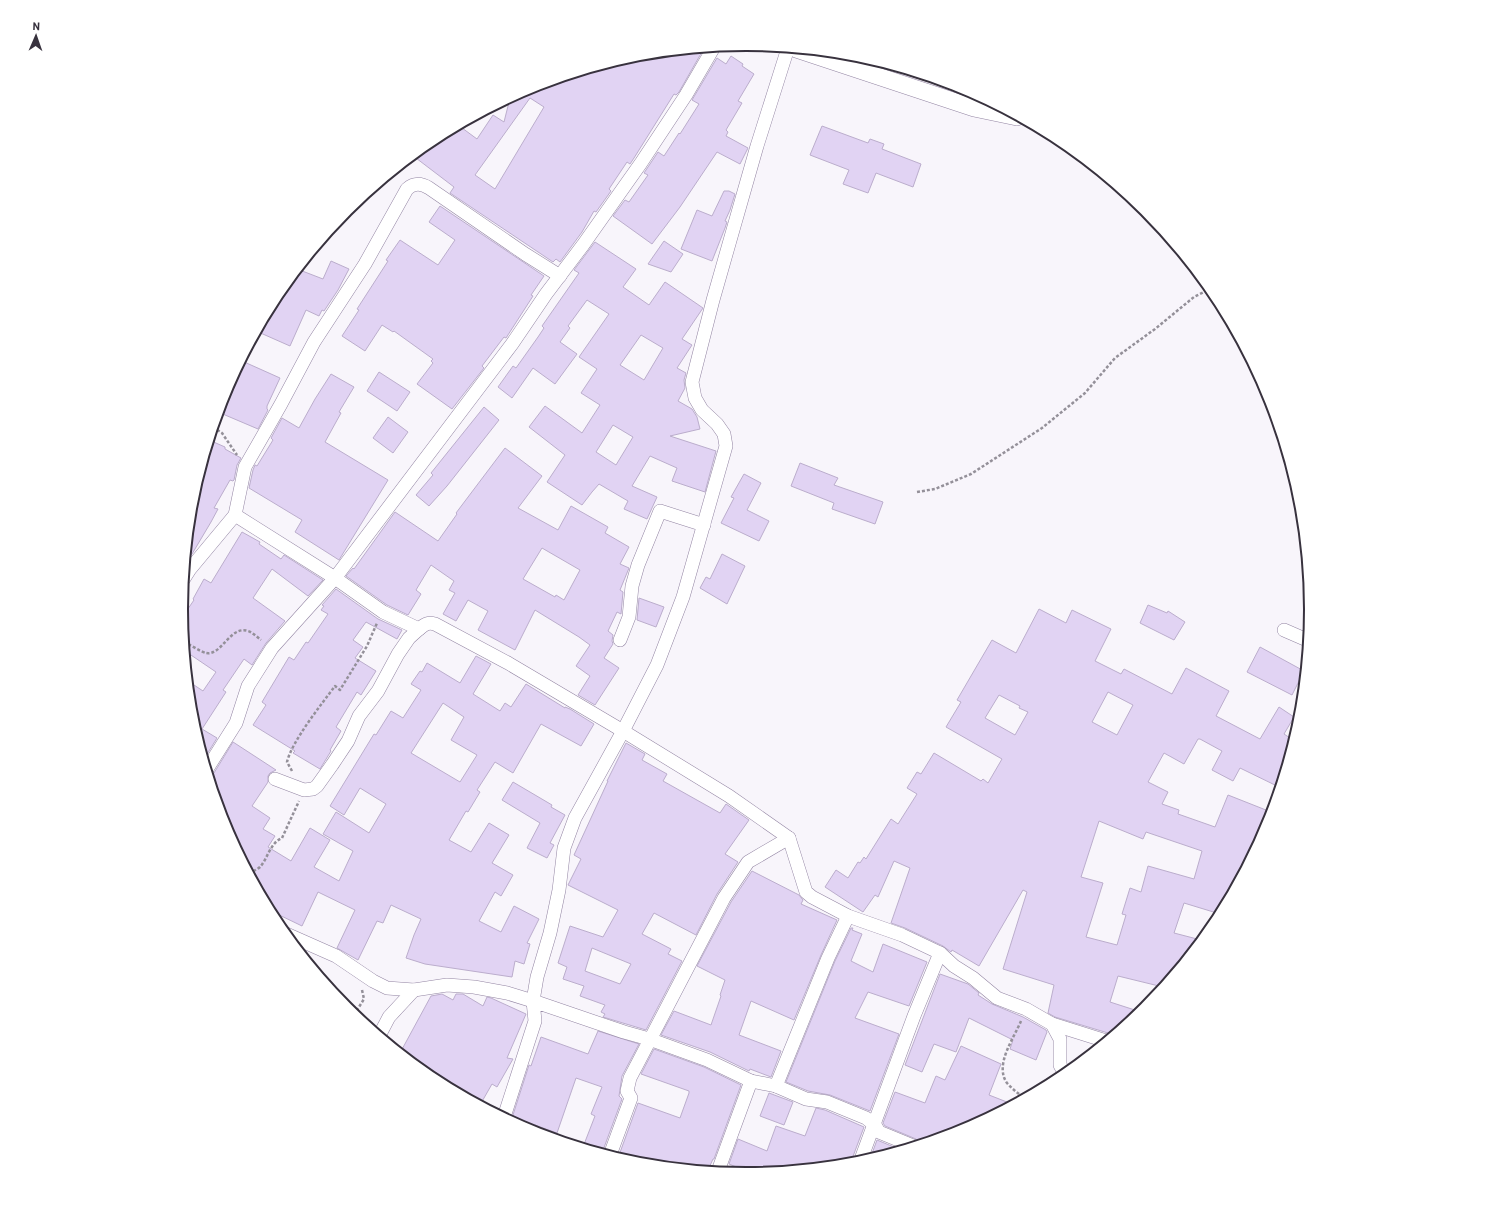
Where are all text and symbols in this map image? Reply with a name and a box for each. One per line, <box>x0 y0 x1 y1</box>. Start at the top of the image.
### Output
north arrow <box>16 16 56 56</box>
text: N <box>32 19 40 32</box>

